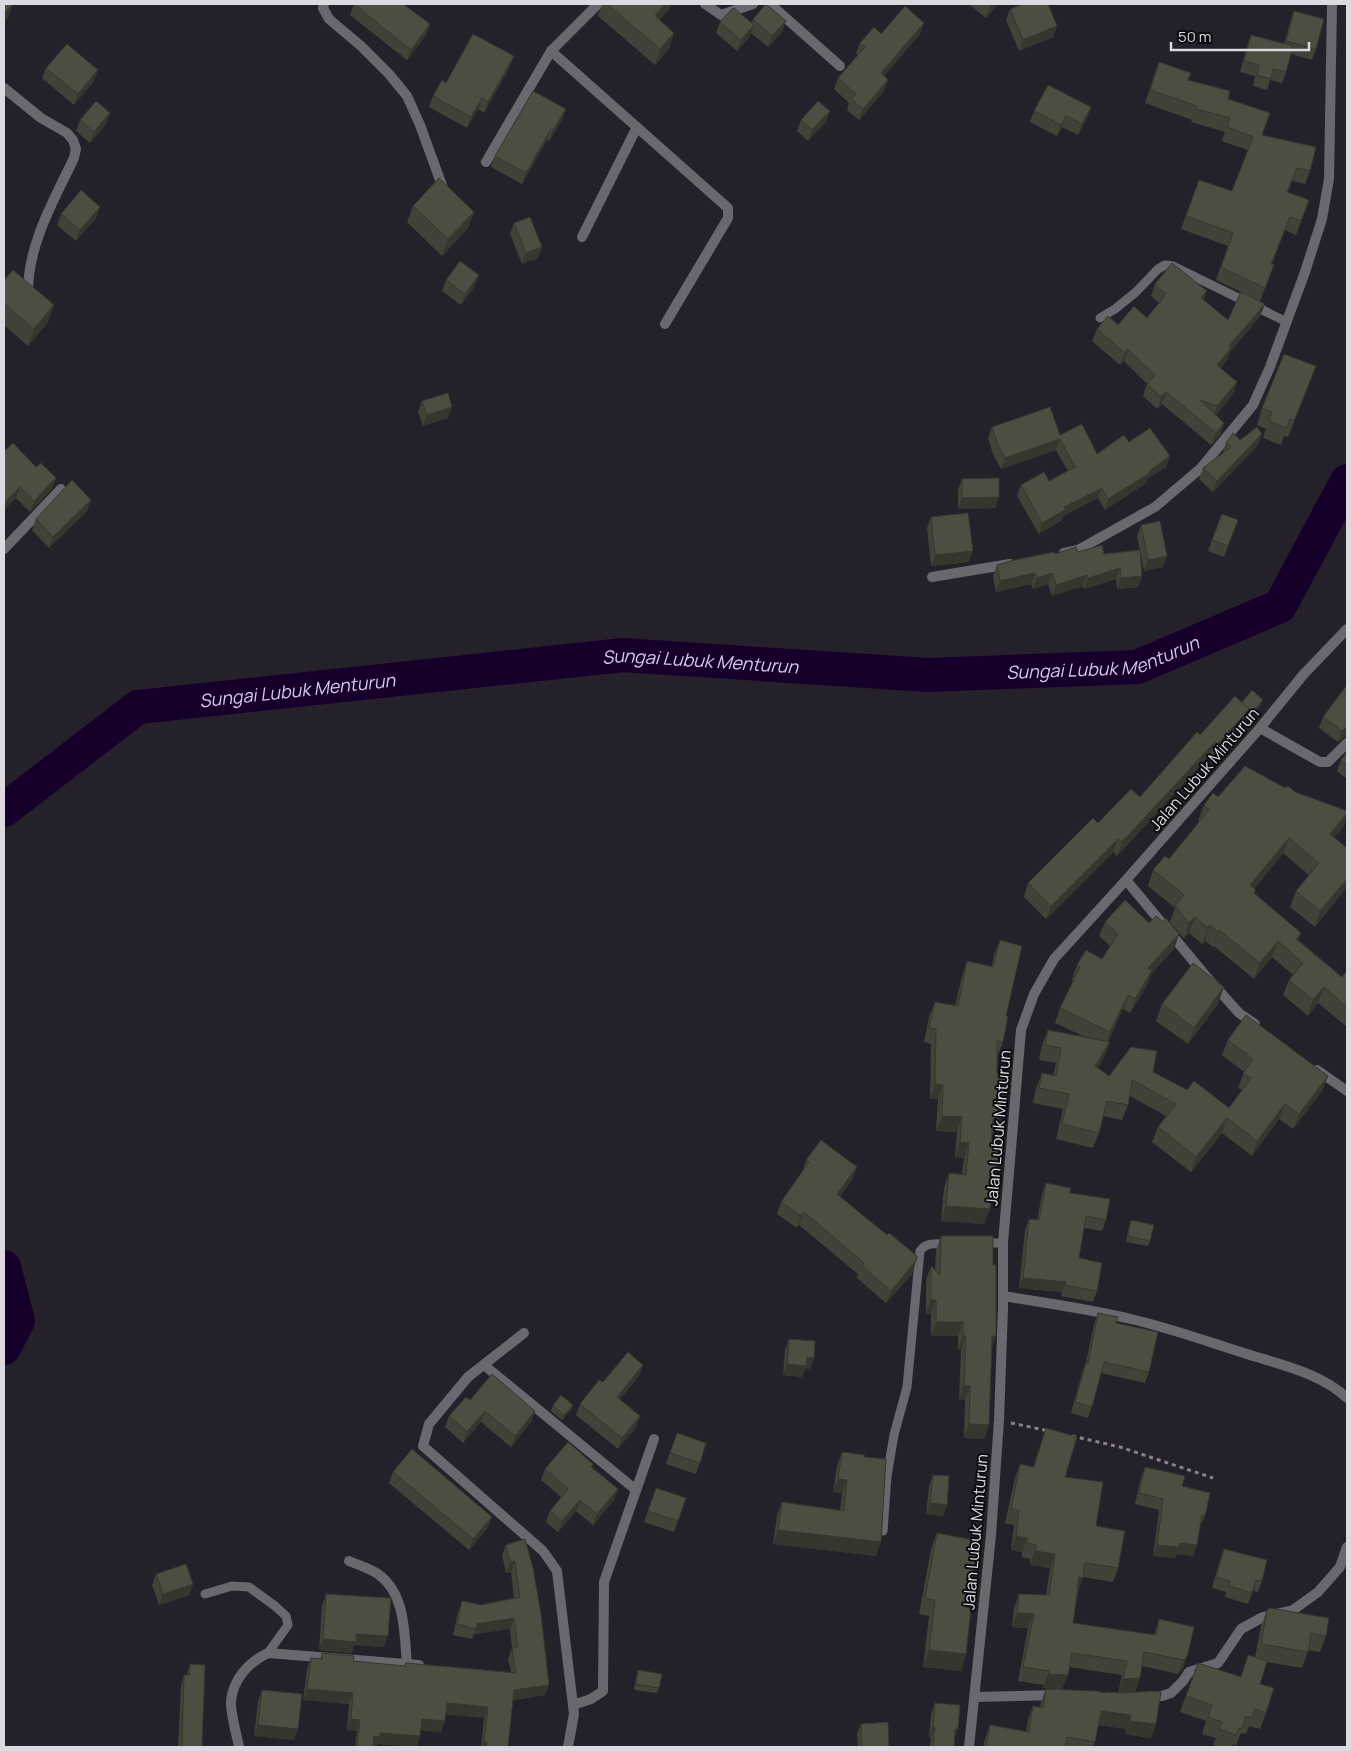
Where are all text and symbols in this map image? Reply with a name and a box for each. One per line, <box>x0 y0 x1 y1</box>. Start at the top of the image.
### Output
scale bar <box>1171 20 1308 52</box>
text: 50 m <box>1178 26 1212 47</box>
water label: Sungai Lubuk Menturun <box>1006 630 1203 684</box>
water label: Sungai Lubuk Menturun <box>601 643 800 679</box>
water label: Sungai Lubuk Menturun <box>198 667 397 712</box>
street label: Jalan Lubuk Minturun <box>1144 703 1264 835</box>
street label: Jalan Lubuk Minturun <box>980 1049 1016 1207</box>
street label: Jalan Lubuk Minturun <box>957 1453 993 1611</box>

